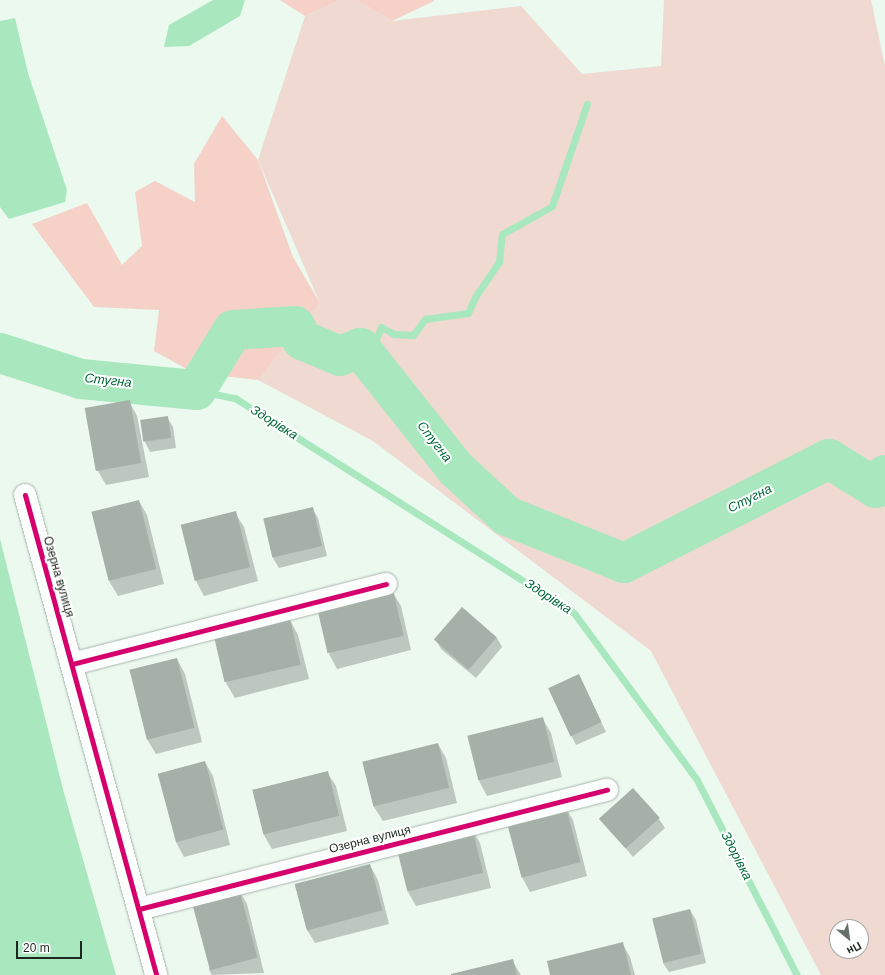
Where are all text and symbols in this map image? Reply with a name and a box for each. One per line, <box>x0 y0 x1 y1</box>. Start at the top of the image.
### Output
water label: Стугна <box>84 371 132 391</box>
water label: Здорівка <box>248 402 300 444</box>
water label: Стугна <box>413 419 455 465</box>
water label: Стугна <box>725 481 775 517</box>
street label: Озерна вулиця <box>40 535 76 619</box>
water label: Здорівка <box>522 576 574 618</box>
street label: Озерна вулиця <box>328 823 412 857</box>
water label: Здорівка <box>717 829 755 883</box>
north arrow <box>829 919 869 959</box>
scale bar <box>18 933 84 959</box>
text: Пн <box>845 940 864 957</box>
text: 20 m <box>23 941 50 955</box>

